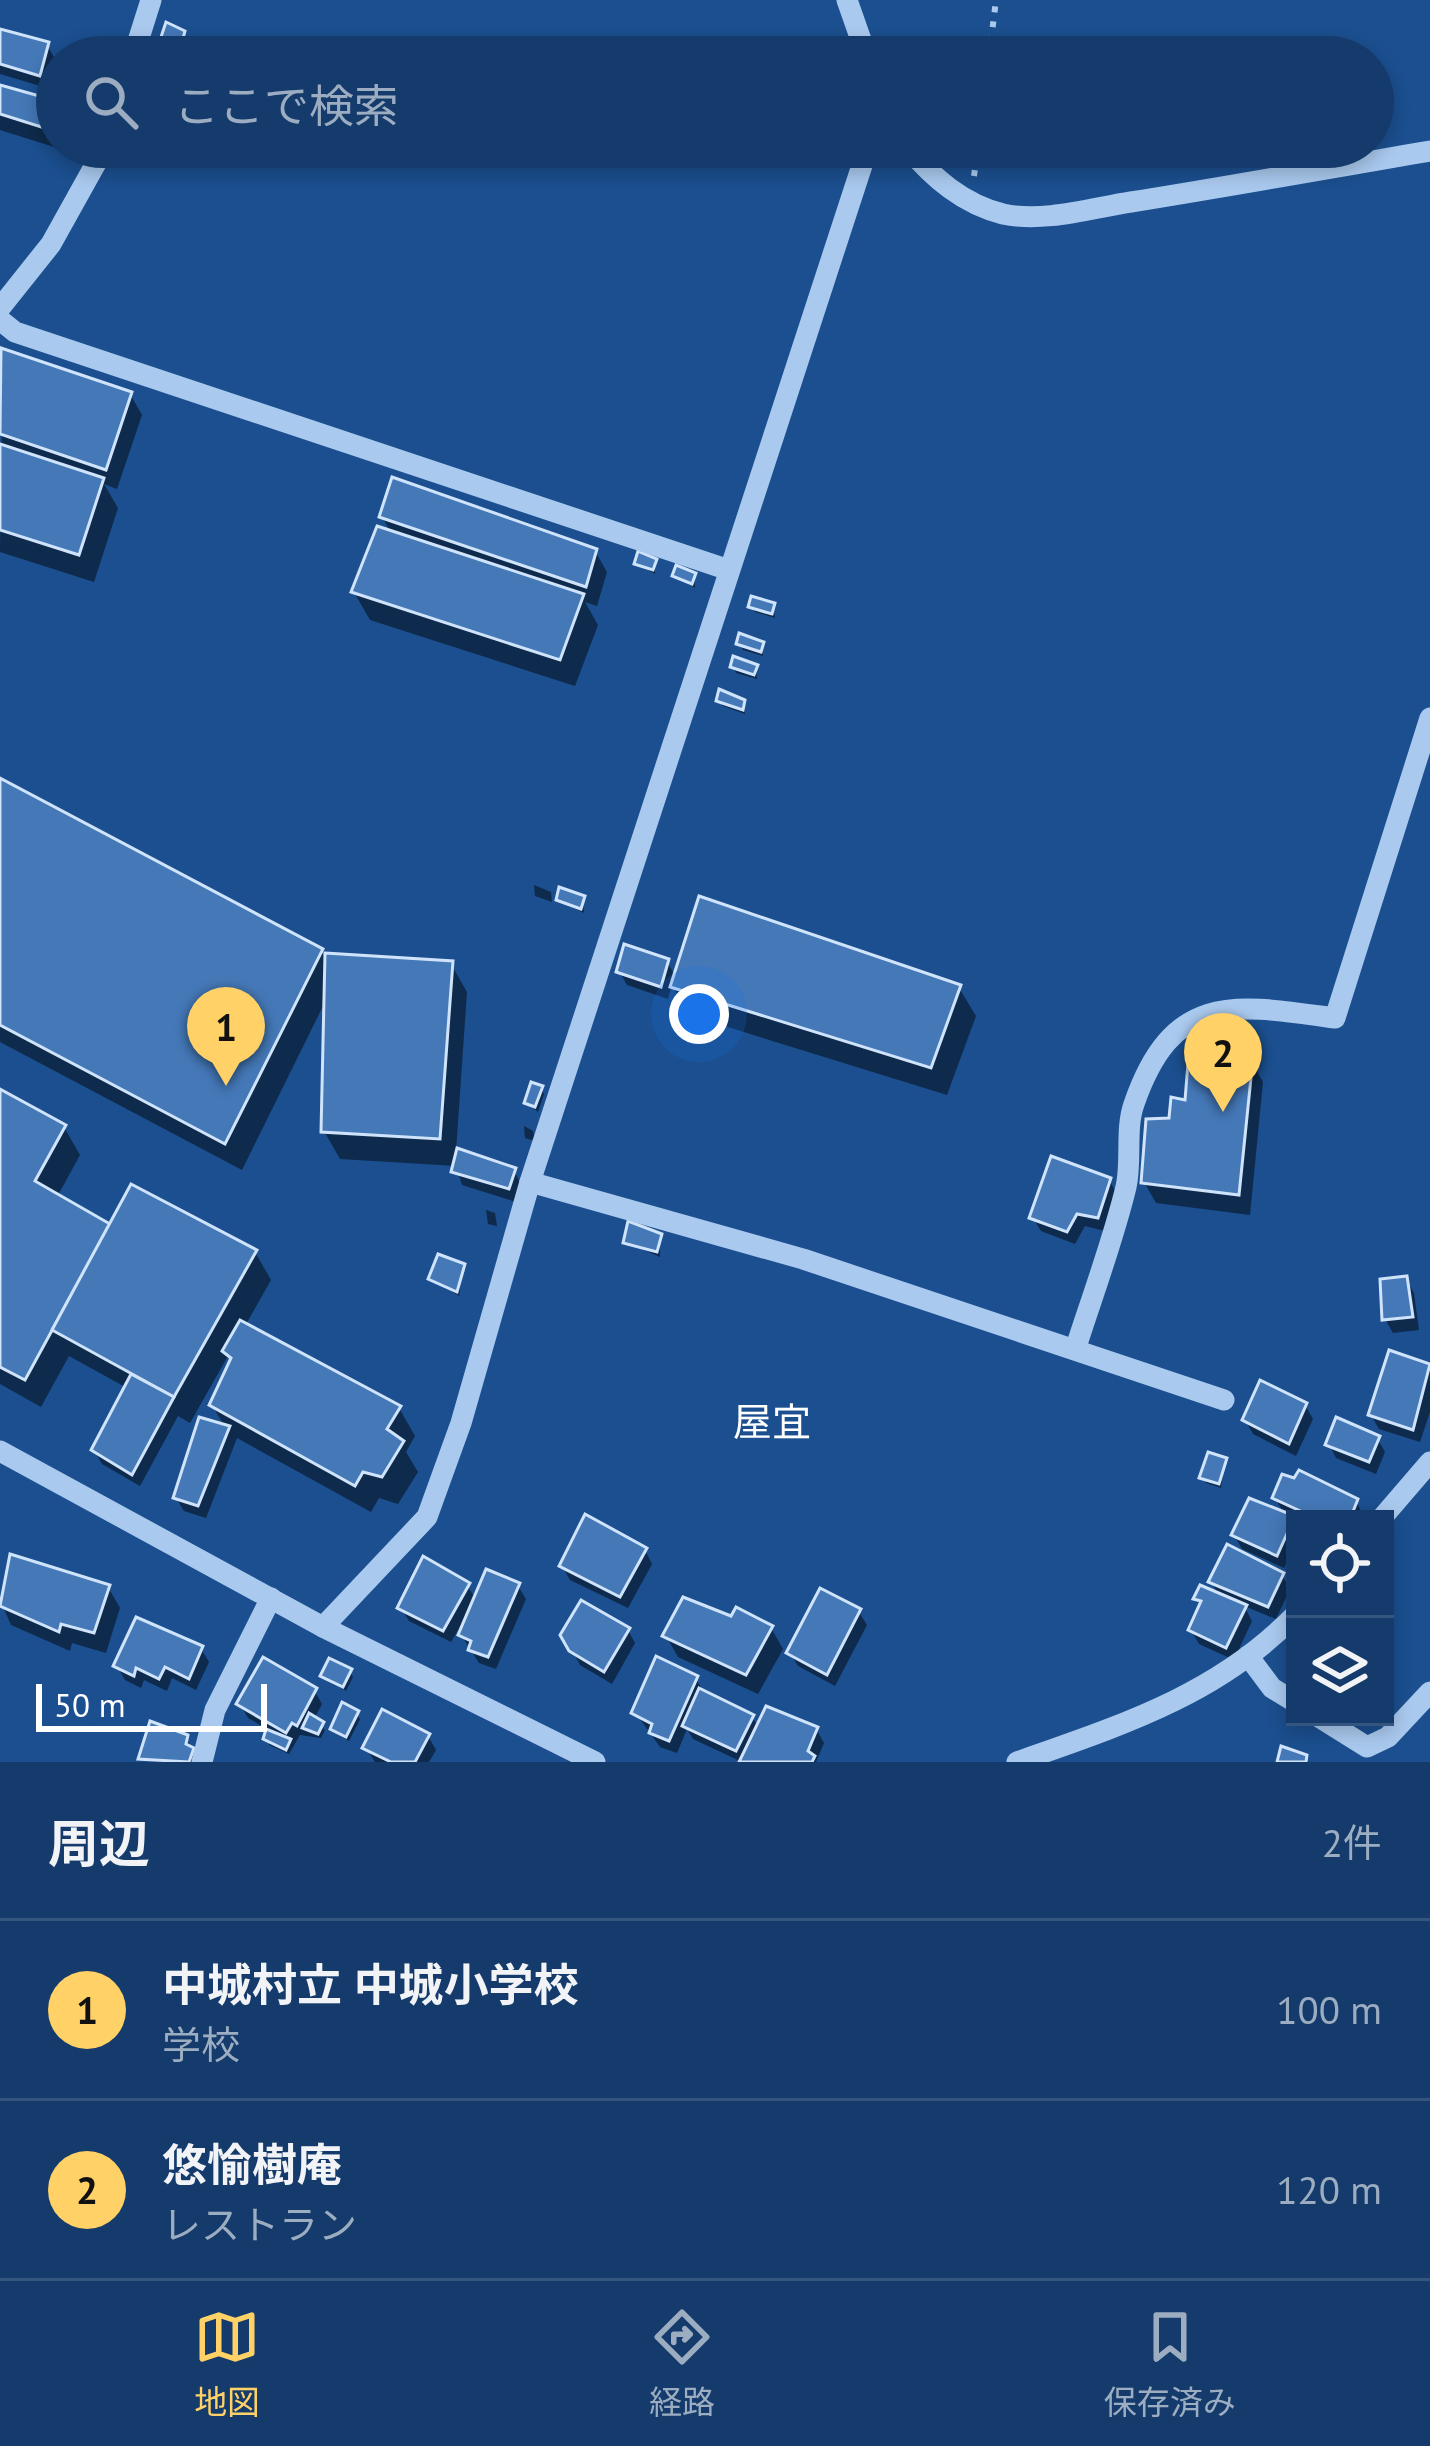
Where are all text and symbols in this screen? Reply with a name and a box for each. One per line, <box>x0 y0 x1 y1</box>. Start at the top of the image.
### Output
search box <box>36 36 1394 168</box>
icon: search <box>78 69 144 135</box>
text: ここで検索 <box>174 76 399 134</box>
your location <box>669 984 729 1044</box>
pin: 1 <box>187 987 265 1086</box>
pin: 2 <box>1184 1013 1262 1112</box>
district label: 屋宜 <box>733 1396 811 1447</box>
map controls <box>1286 1510 1394 1726</box>
button: locate <box>1286 1510 1394 1618</box>
button: layers <box>1286 1618 1394 1726</box>
scale bar <box>36 1678 267 1731</box>
text: 50 m <box>54 1683 126 1726</box>
text: 周辺 <box>48 1810 150 1876</box>
text: 2件 <box>1322 1817 1382 1868</box>
text: 中城村立 中城小学校 <box>162 1955 578 2013</box>
text: 1 <box>76 1984 98 2035</box>
text: 100 m <box>1276 1984 1382 2035</box>
text: 学校 <box>162 2019 240 2070</box>
text: 悠愉樹庵 <box>162 2135 342 2193</box>
text: 2 <box>76 2164 98 2215</box>
text: 120 m <box>1276 2164 1382 2215</box>
text: レストラン <box>162 2199 357 2250</box>
tab: 地図 <box>194 2304 260 2424</box>
tab: 経路 <box>649 2304 715 2424</box>
tab: 保存済み <box>1104 2304 1236 2424</box>

